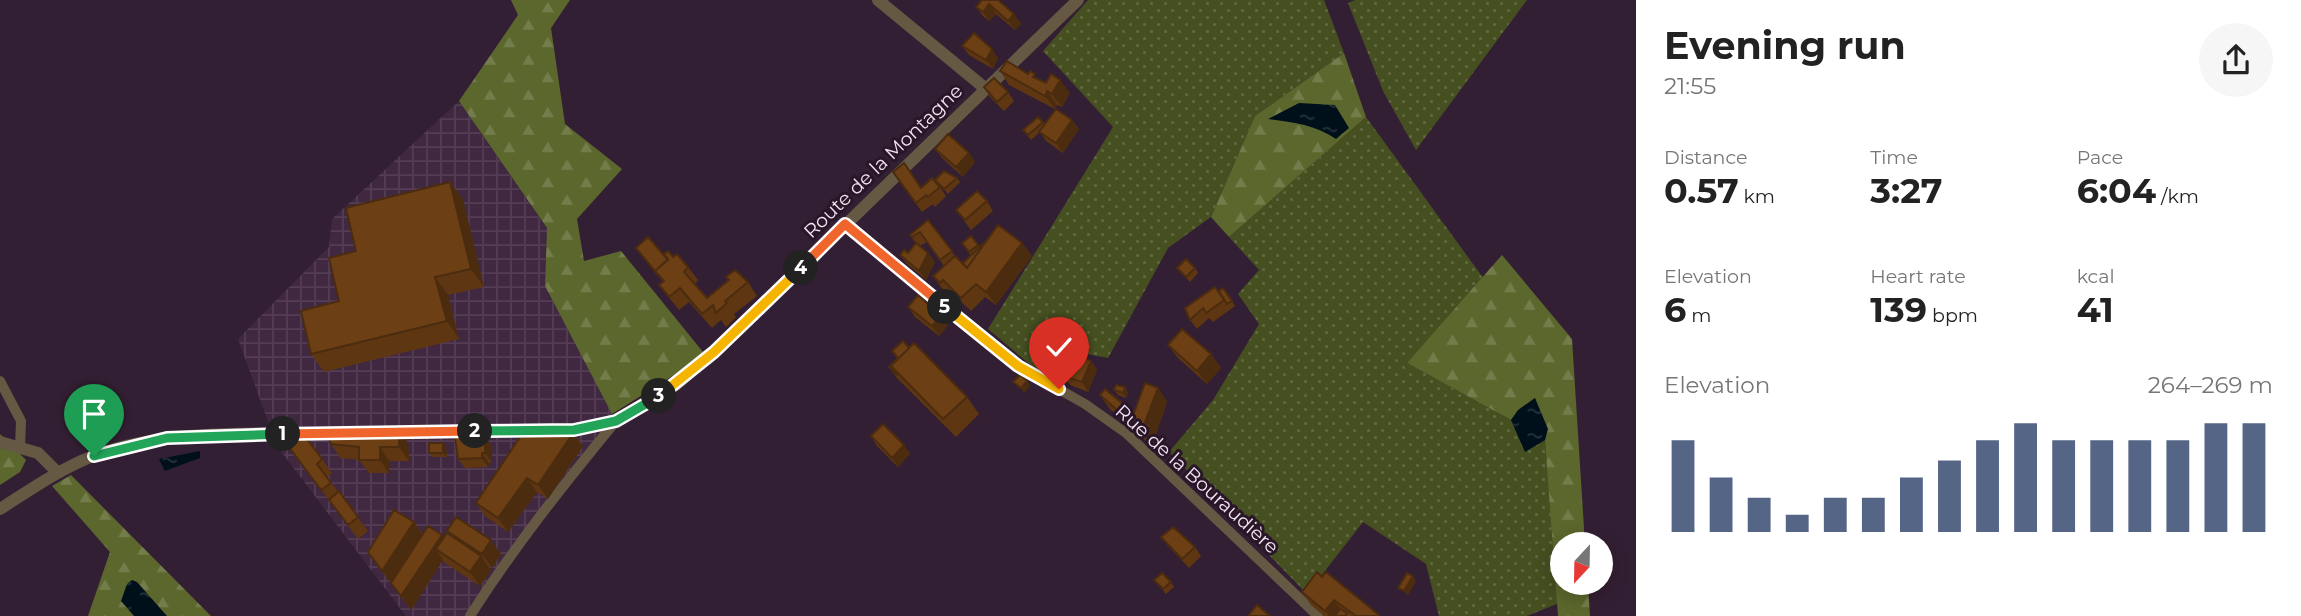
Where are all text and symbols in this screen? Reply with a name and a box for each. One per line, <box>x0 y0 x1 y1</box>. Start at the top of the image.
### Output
text: Evening run <box>1664 22 1906 69</box>
button: share <box>2199 23 2273 97</box>
text: 21:55 <box>1664 72 1716 100</box>
street label: Route de la Montagne <box>799 79 967 243</box>
text: Distance <box>1664 146 1747 169</box>
text: Time <box>1870 146 1918 169</box>
text: Pace <box>2077 146 2123 169</box>
text: 0.57 <box>1664 169 1739 212</box>
text: 3:27 <box>1870 169 1943 212</box>
text: 6:04 <box>2077 169 2156 212</box>
text: km <box>1739 185 1775 208</box>
text: /km <box>2156 185 2199 208</box>
pin: 4 <box>784 250 818 286</box>
text: 4 <box>794 256 807 279</box>
text: Elevation <box>1664 265 1752 288</box>
text: Heart rate <box>1870 265 1966 288</box>
text: kcal <box>2077 265 2115 288</box>
text: 6 <box>1664 288 1686 331</box>
text: 139 <box>1870 288 1927 331</box>
text: 41 <box>2077 288 2114 331</box>
pin: 5 <box>928 290 962 324</box>
text: 5 <box>939 295 950 318</box>
text: m <box>1686 304 1711 327</box>
text: bpm <box>1927 304 1978 327</box>
pin <box>1029 317 1089 389</box>
icon: check <box>1040 328 1078 366</box>
text: Elevation <box>1664 371 1770 399</box>
text: 264–269 m <box>2148 371 2273 399</box>
pin: 3 <box>642 378 676 414</box>
pin <box>64 384 124 456</box>
text: 3 <box>653 384 664 407</box>
icon: arrive <box>75 395 113 433</box>
street label: Rue de la Bouraudière <box>1111 400 1283 558</box>
pin: 2 <box>458 414 492 448</box>
pin: 1 <box>266 416 300 452</box>
text: 2 <box>469 419 480 442</box>
text: 1 <box>279 422 286 445</box>
north arrow <box>1550 532 1614 595</box>
map controls <box>1550 532 1613 595</box>

